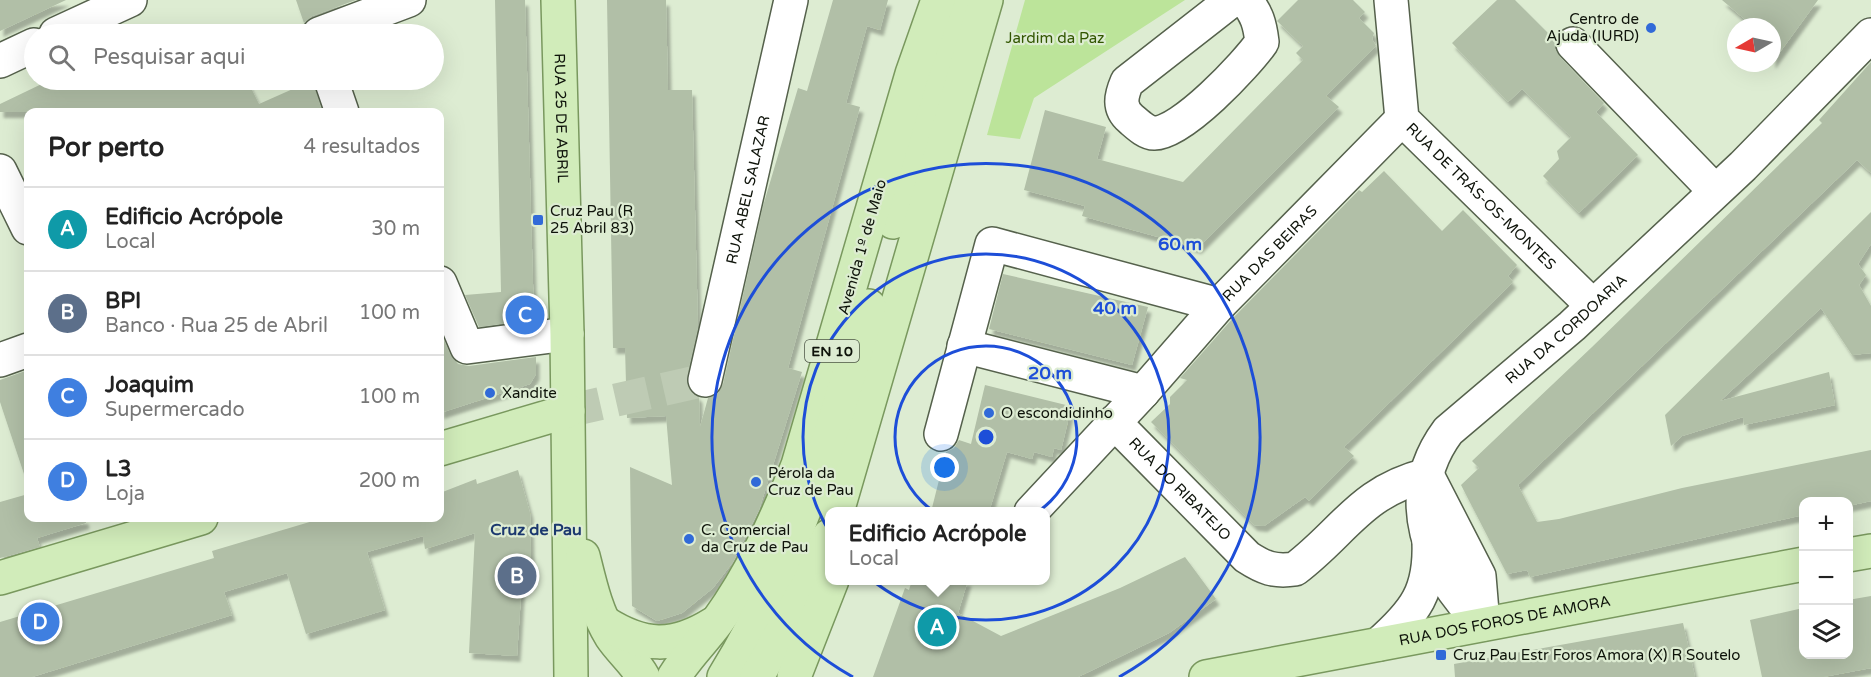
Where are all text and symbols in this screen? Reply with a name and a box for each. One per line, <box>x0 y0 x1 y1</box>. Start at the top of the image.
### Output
place label: Centro de Ajuda (IURD) <box>1546 10 1639 45</box>
north arrow <box>1727 18 1781 72</box>
marker: Centro de Ajuda (IURD) <box>1644 21 1658 35</box>
search box <box>24 24 444 90</box>
park label: Jardim da Paz <box>1005 29 1105 47</box>
icon: search <box>45 41 78 74</box>
text: Pesquisar aqui <box>93 44 245 70</box>
street label: RUA 25 DE ABRIL <box>550 53 572 183</box>
street label: RUA ABEL SALAZAR <box>722 114 774 266</box>
street label: RUA DE TRÁS-OS-MONTES <box>1402 119 1560 273</box>
text: Por perto <box>48 132 164 163</box>
text: 4 resultados <box>304 135 420 159</box>
street label: Avenida 1º de Maio <box>834 177 890 317</box>
place label: Cruz Pau (R 25 Abril 83) <box>550 202 634 237</box>
street label: RUA DAS BEIRAS <box>1219 202 1321 305</box>
text: Edificio Acrópole <box>105 204 283 230</box>
marker: Cruz Pau (R 25 Abril 83) <box>531 213 545 227</box>
text: A <box>60 217 75 241</box>
text: 30 m <box>371 217 420 241</box>
text: Local <box>105 230 156 254</box>
text: 60 m <box>1158 233 1202 255</box>
street label: RUA DA CORDOARIA <box>1501 270 1631 388</box>
text: BPI <box>105 288 141 314</box>
pin: C <box>506 292 544 338</box>
text: 40 m <box>1093 297 1137 319</box>
text: B <box>61 301 74 325</box>
text: 100 m <box>359 301 420 325</box>
text: Banco · Rua 25 de Abril <box>105 314 328 338</box>
road number: EN 10 <box>805 340 859 362</box>
text: 20 m <box>1028 362 1072 384</box>
text: Joaquim <box>105 372 194 398</box>
place label: Xandite <box>502 384 557 402</box>
text: C <box>61 385 74 409</box>
text: 100 m <box>359 385 420 409</box>
marker: Xandite <box>483 386 497 400</box>
text: Supermercado <box>105 398 245 422</box>
place label: O escondidinho <box>1001 404 1113 422</box>
marker: O escondidinho <box>982 406 996 420</box>
centre of rings <box>976 427 996 447</box>
street label: RUA DO RIBATEJO <box>1125 434 1235 544</box>
your location <box>930 453 959 482</box>
text: L3 <box>105 456 132 482</box>
place label: Pérola da Cruz de Pau <box>768 464 854 499</box>
text: D <box>60 469 75 493</box>
text: 200 m <box>359 469 420 493</box>
marker: Pérola da Cruz de Pau <box>749 475 763 489</box>
text: Loja <box>105 482 145 506</box>
map controls <box>1799 497 1853 659</box>
button: + <box>1799 497 1853 551</box>
popup <box>825 507 1050 585</box>
district label: Cruz de Pau <box>490 520 582 540</box>
place label: C. Comercial da Cruz de Pau <box>701 521 808 556</box>
text: Edificio Acrópole <box>849 521 1026 547</box>
marker: C. Comercial da Cruz de Pau <box>682 532 696 546</box>
text: Local <box>849 547 899 571</box>
button: − <box>1799 551 1853 605</box>
pin: B <box>498 554 536 598</box>
street label: RUA DOS FOROS DE AMORA <box>1397 592 1612 649</box>
pin: D <box>20 600 60 644</box>
pin: A <box>918 604 956 650</box>
button: layers <box>1799 605 1853 659</box>
place label: Cruz Pau Estr Foros Amora (X) R Soutelo <box>1453 646 1740 664</box>
marker: Cruz Pau Estr Foros Amora (X) R Soutelo <box>1434 648 1448 662</box>

